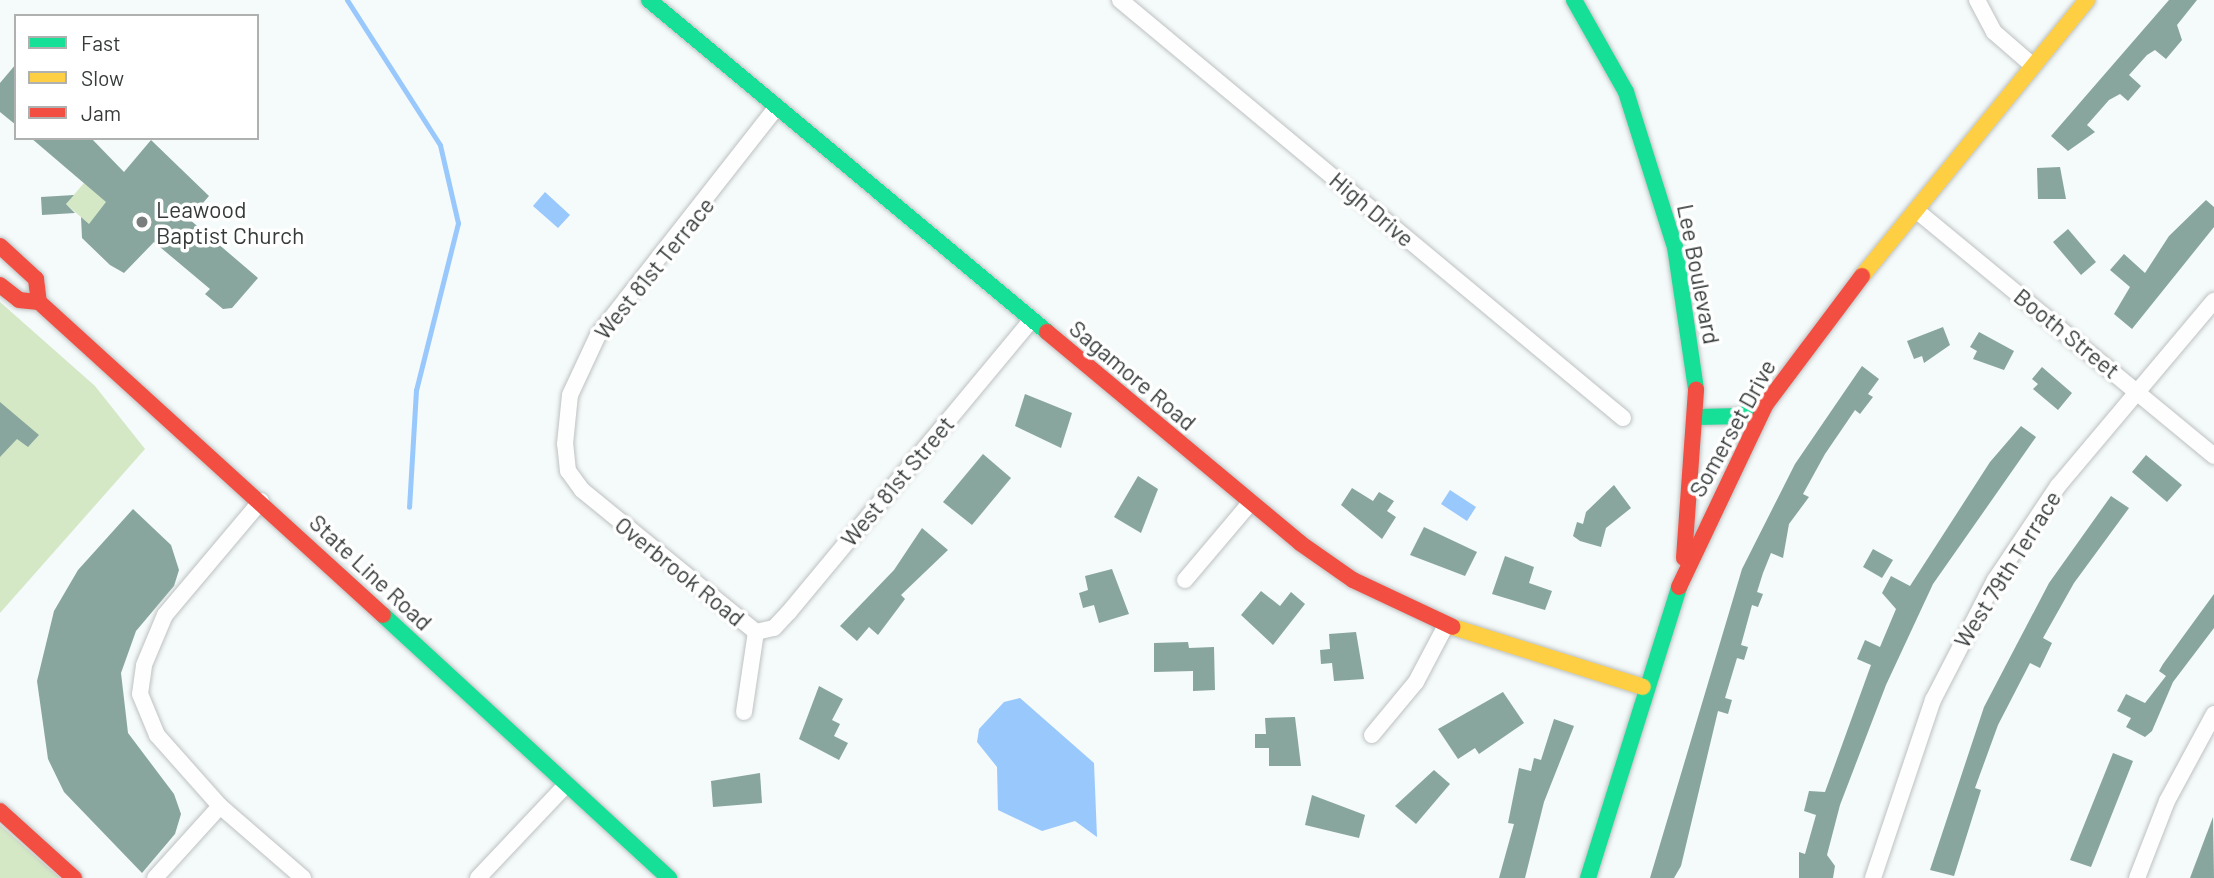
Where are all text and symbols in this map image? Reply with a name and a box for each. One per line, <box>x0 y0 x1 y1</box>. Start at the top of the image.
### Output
legend <box>14 14 259 140</box>
text: Fast <box>81 30 121 55</box>
text: Slow <box>81 65 124 90</box>
text: Jam <box>81 100 121 125</box>
street label: High Drive <box>1324 166 1420 252</box>
street label: West 81st Terrace <box>588 191 720 345</box>
place label: Leawood Baptist Church <box>156 195 304 249</box>
street label: Lee Boulevard <box>1672 202 1726 346</box>
marker: Leawood Baptist Church <box>134 214 150 230</box>
street label: Booth Street <box>2009 282 2125 384</box>
street label: Sagamore Road <box>1064 314 1202 436</box>
street label: Somerset Drive <box>1683 355 1781 501</box>
street label: West 81st Street <box>835 410 959 552</box>
street label: West 79th Terrace <box>1948 485 2066 653</box>
street label: State Line Road <box>304 508 438 636</box>
street label: Overbrook Road <box>610 510 750 632</box>

